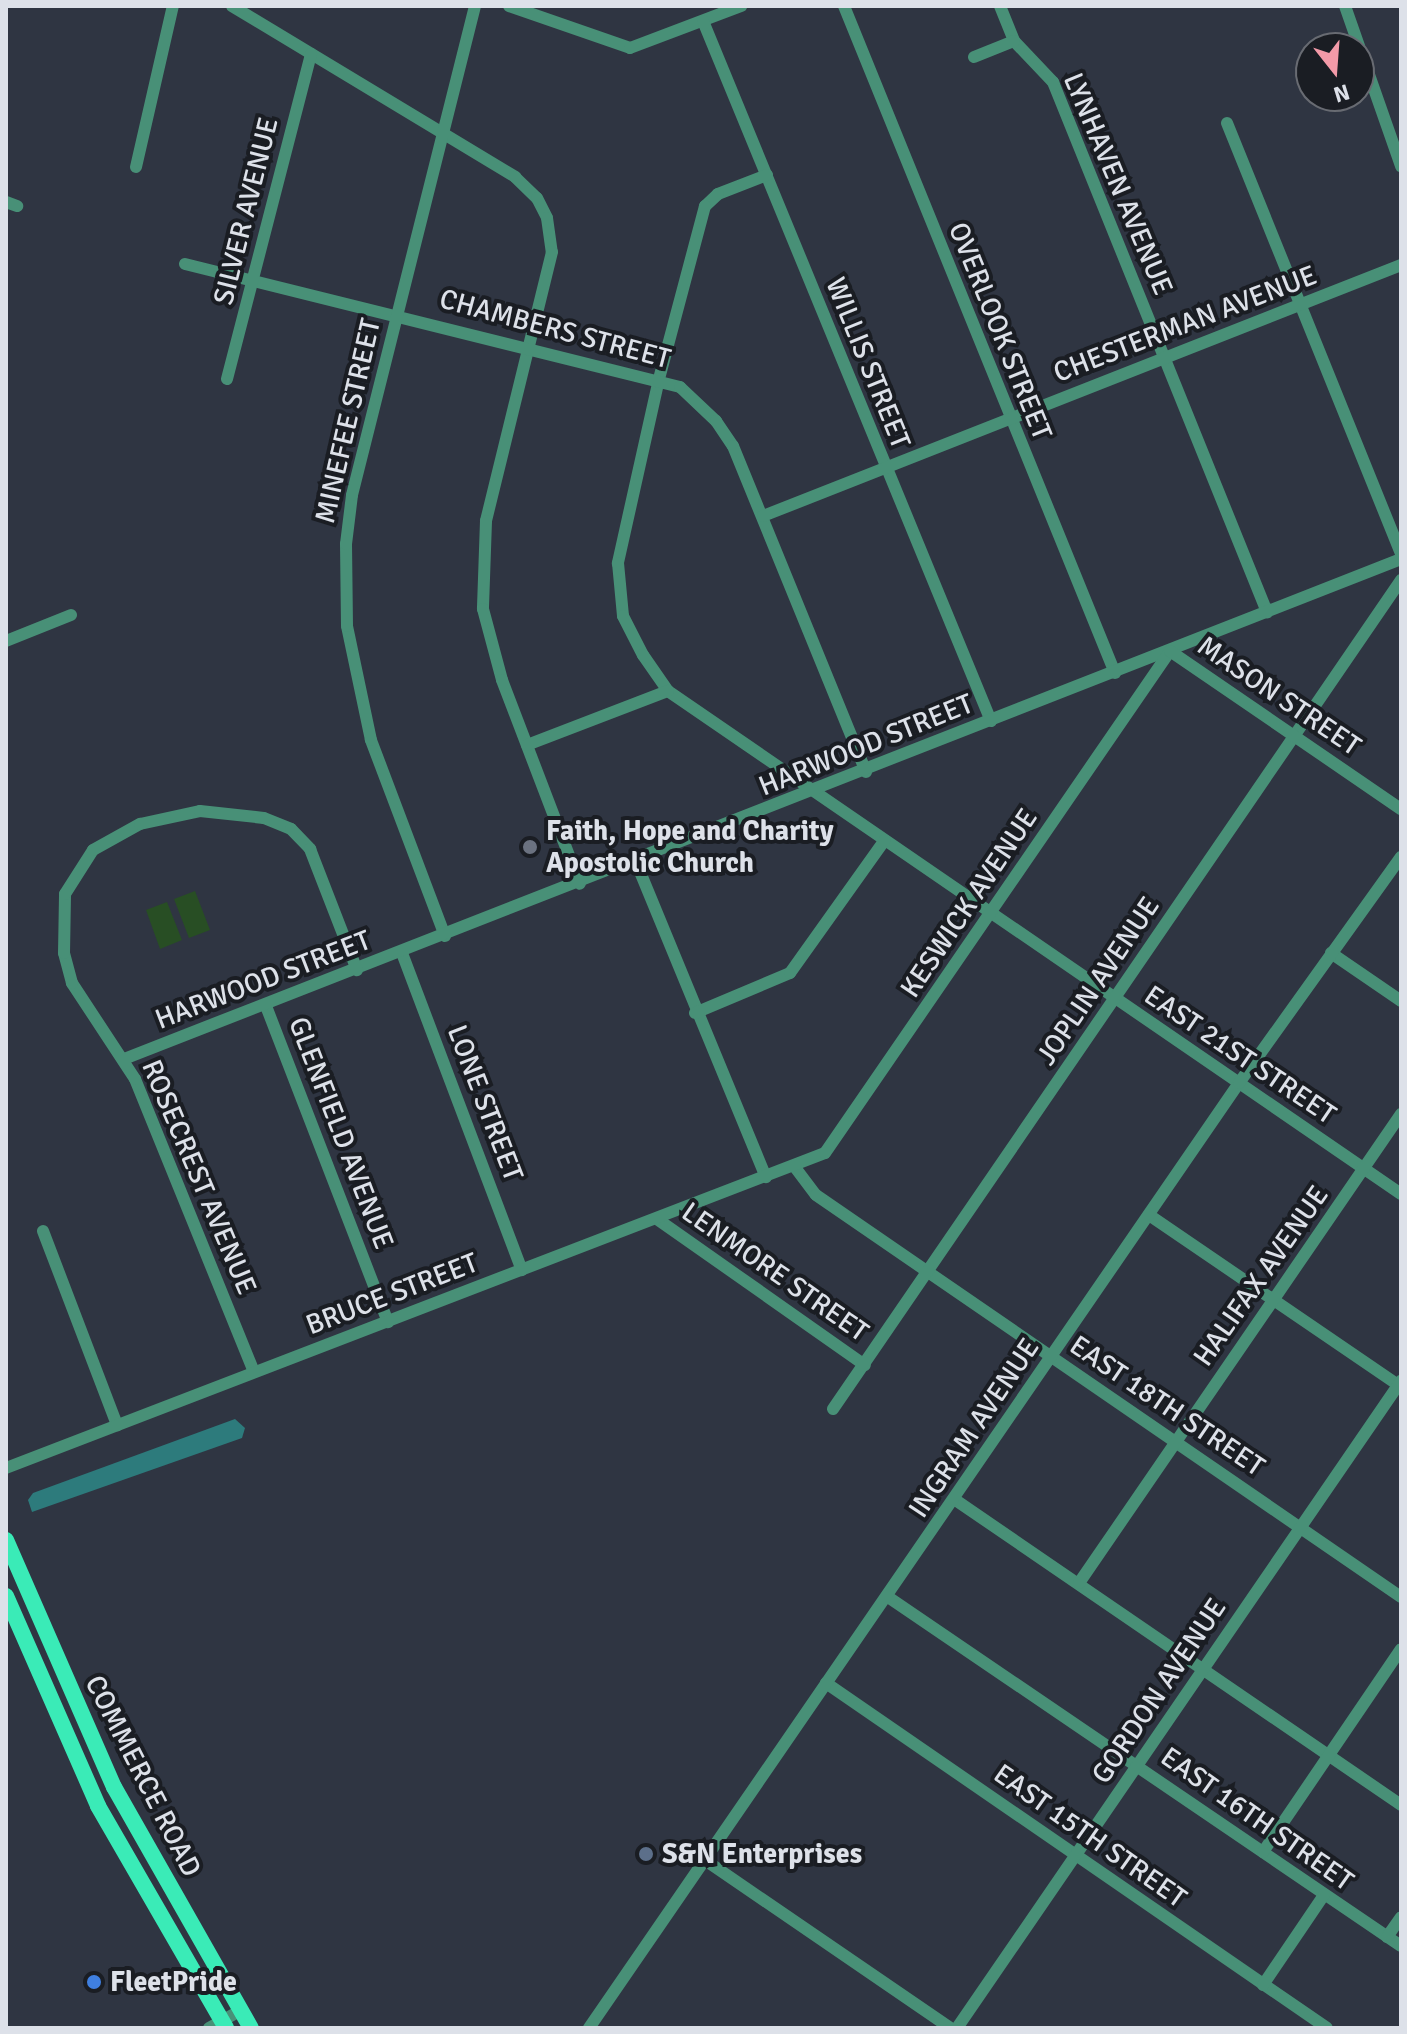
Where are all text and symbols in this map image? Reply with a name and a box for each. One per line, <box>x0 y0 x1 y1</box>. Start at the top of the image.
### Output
north arrow <box>1295 32 1375 112</box>
street label: LYNHAVEN AVENUE <box>1056 68 1180 300</box>
text: N <box>1330 78 1353 109</box>
street label: SILVER AVENUE <box>206 114 286 308</box>
street label: OVERLOOK STREET <box>941 218 1059 444</box>
street label: CHESTERMAN AVENUE <box>1049 258 1321 390</box>
street label: WILLIS STREET <box>818 273 918 453</box>
street label: CHAMBERS STREET <box>436 282 674 376</box>
street label: MINEFEE STREET <box>308 315 388 527</box>
street label: MASON STREET <box>1191 629 1367 763</box>
street label: HARWOOD STREET <box>754 687 978 803</box>
street label: KESWICK AVENUE <box>893 802 1045 1004</box>
place label: Faith, Hope and Charity Apostolic Church <box>546 814 834 880</box>
marker: Faith, Hope and Charity Apostolic Church <box>521 838 539 856</box>
street label: JOPLIN AVENUE <box>1029 891 1167 1071</box>
street label: HARWOOD STREET <box>150 923 376 1037</box>
street label: EAST 21ST STREET <box>1138 979 1342 1131</box>
street label: GLENFIELD AVENUE <box>281 1012 401 1254</box>
street label: LONE STREET <box>440 1020 530 1186</box>
street label: ROSECREST AVENUE <box>134 1055 264 1299</box>
street label: HALIFAX AVENUE <box>1186 1179 1336 1373</box>
street label: LENMORE STREET <box>675 1195 875 1349</box>
street label: BRUCE STREET <box>301 1246 483 1342</box>
street label: EAST 18TH STREET <box>1063 1328 1271 1484</box>
street label: INGRAM AVENUE <box>902 1332 1046 1524</box>
street label: GORDON AVENUE <box>1085 1592 1233 1790</box>
street label: COMMERCE ROAD <box>78 1670 208 1882</box>
street label: EAST 16TH STREET <box>1154 1740 1360 1898</box>
street label: EAST 15TH STREET <box>987 1757 1193 1915</box>
place label: S&N Enterprises <box>662 1837 862 1871</box>
marker: S&N Enterprises <box>637 1845 655 1863</box>
place label: FleetPride <box>110 1965 237 1999</box>
marker: FleetPride <box>85 1973 103 1991</box>

